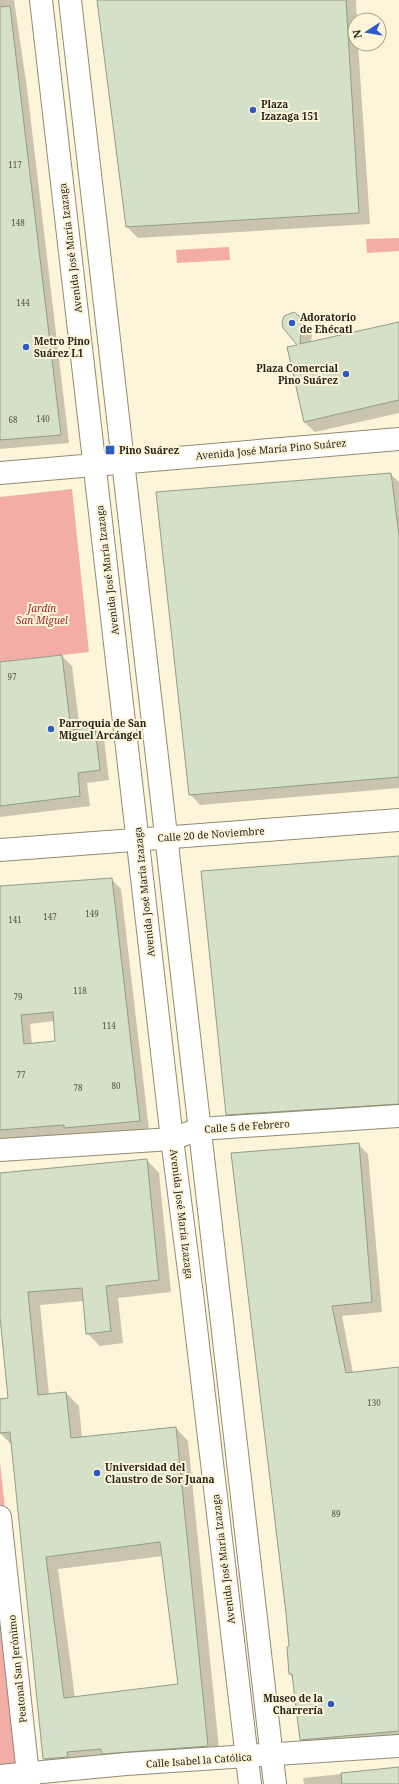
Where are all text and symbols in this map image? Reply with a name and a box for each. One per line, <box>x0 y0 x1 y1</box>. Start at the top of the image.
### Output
north arrow <box>347 12 387 52</box>
text: N <box>348 28 365 40</box>
place label: Plaza Izazaga 151 <box>261 97 319 123</box>
marker: Plaza Izazaga 151 <box>248 105 258 115</box>
house number: 117 <box>8 159 22 170</box>
street label: Avenida José María Izazaga <box>55 182 85 314</box>
house number: 148 <box>11 217 25 228</box>
house number: 144 <box>16 297 30 308</box>
place label: Adoratorio de Ehécatl <box>300 310 356 336</box>
marker: Adoratorio de Ehécatl <box>287 318 297 328</box>
place label: Metro Pino Suárez L1 <box>34 334 90 360</box>
marker: Metro Pino Suárez L1 <box>21 342 31 352</box>
place label: Plaza Comercial Pino Suárez <box>256 361 338 387</box>
marker: Plaza Comercial Pino Suárez <box>341 369 351 379</box>
house number: 140 <box>36 413 50 424</box>
house number: 68 <box>9 414 18 425</box>
street label: Avenida José María Pino Suárez <box>195 435 347 463</box>
place label: Pino Suárez <box>119 443 179 457</box>
marker: Pino Suárez <box>104 444 116 456</box>
street label: Avenida José María Izazaga <box>92 504 122 636</box>
park label: Jardín San Miguel <box>16 601 68 627</box>
house number: 97 <box>8 671 17 682</box>
place label: Parroquia de San Miguel Arcángel <box>59 716 147 742</box>
marker: Parroquia de San Miguel Arcángel <box>46 724 56 734</box>
street label: Calle 20 de Noviembre <box>157 823 265 845</box>
street label: Avenida José María Izazaga <box>130 826 158 958</box>
house number: 149 <box>85 908 99 919</box>
house number: 147 <box>43 911 57 922</box>
house number: 141 <box>8 914 22 925</box>
house number: 118 <box>73 985 87 996</box>
house number: 79 <box>14 991 22 1002</box>
house number: 114 <box>102 1020 116 1031</box>
house number: 77 <box>17 1069 26 1080</box>
house number: 80 <box>112 1080 121 1091</box>
house number: 78 <box>74 1082 83 1093</box>
street label: Calle 5 de Febrero <box>204 1116 290 1136</box>
street label: Avenida José María Izazaga <box>167 1148 197 1280</box>
house number: 130 <box>367 1397 381 1408</box>
place label: Universidad del Claustro de Sor Juana <box>105 1460 215 1486</box>
marker: Universidad del Claustro de Sor Juana <box>92 1468 102 1478</box>
street label: Avenida José María Izazaga <box>208 1493 238 1625</box>
house number: 89 <box>332 1508 340 1519</box>
street label: Peatonal San Jerónimo <box>4 1614 30 1724</box>
place label: Museo de la Charrería <box>263 1691 323 1717</box>
marker: Museo de la Charrería <box>326 1699 336 1709</box>
street label: Calle Isabel la Católica <box>146 1749 253 1771</box>

